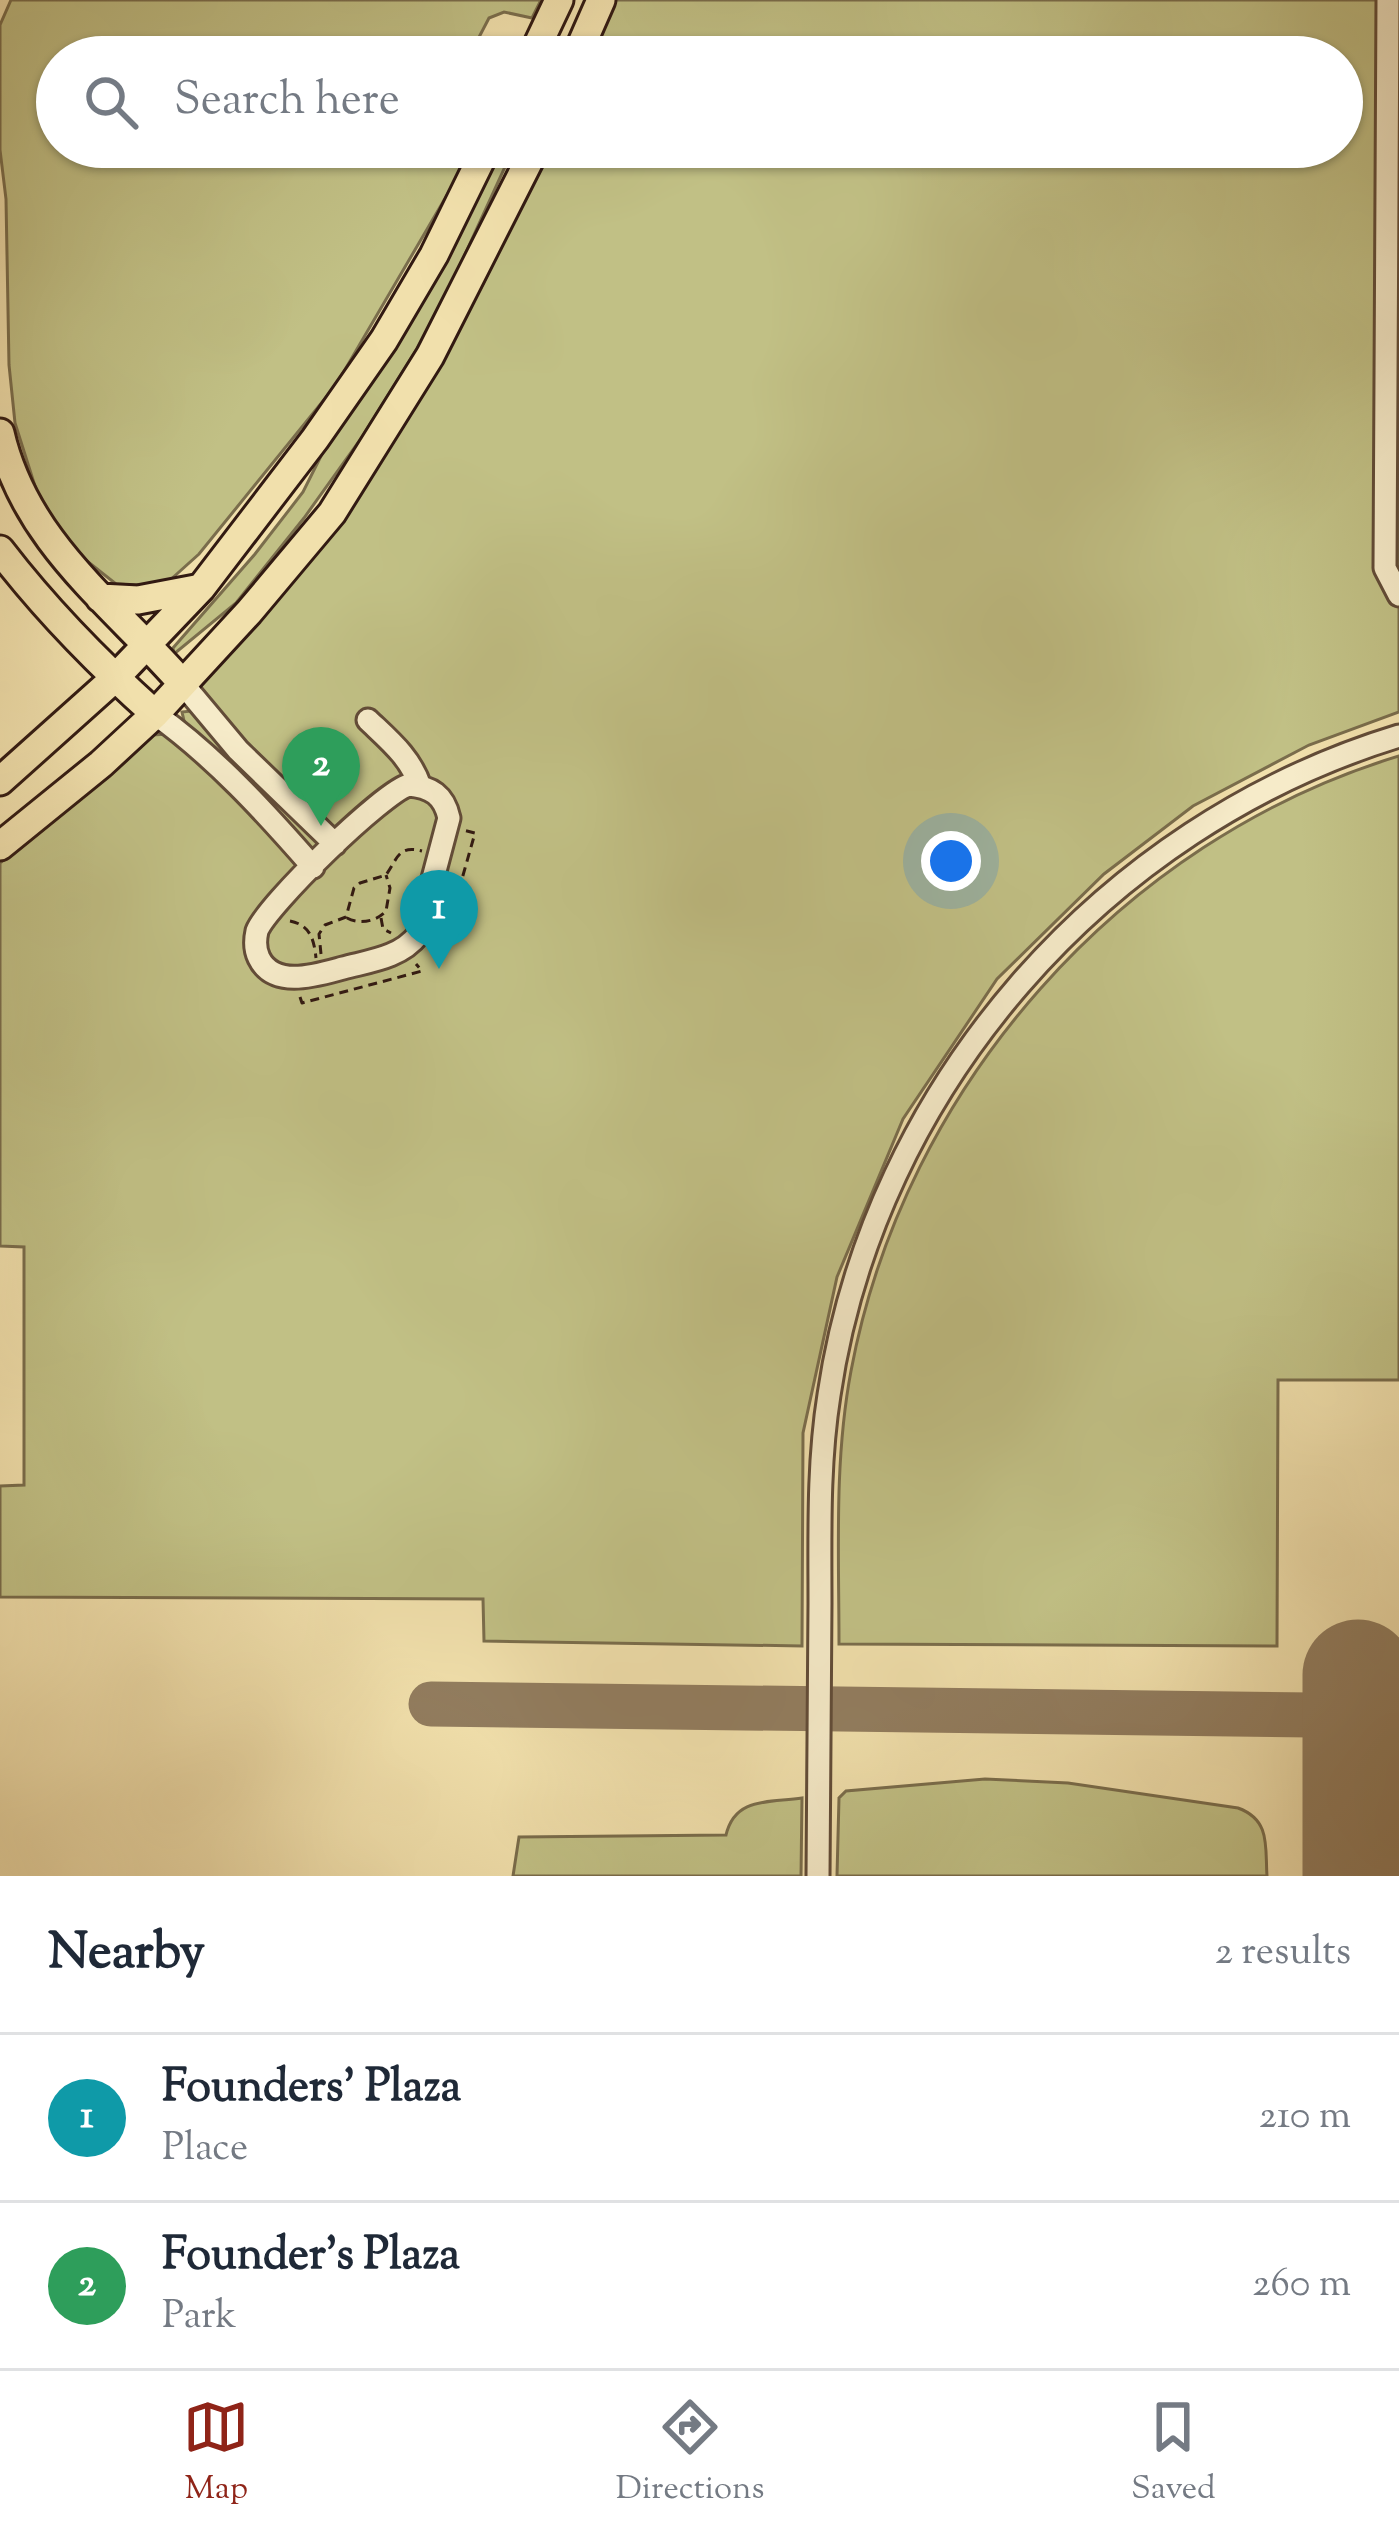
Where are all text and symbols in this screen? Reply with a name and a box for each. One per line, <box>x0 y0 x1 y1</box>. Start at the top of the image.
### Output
search box <box>36 36 1363 168</box>
icon: search <box>78 69 144 135</box>
text: Search here <box>174 70 400 135</box>
pin: 2 <box>282 727 360 826</box>
your location <box>921 831 981 891</box>
pin: 1 <box>400 870 478 969</box>
text: Nearby <box>48 1918 205 1991</box>
text: 2 results <box>1215 1926 1351 1982</box>
text: Founders' Plaza <box>162 2057 461 2122</box>
text: 1 <box>80 2090 94 2146</box>
text: 210 m <box>1259 2090 1351 2146</box>
text: Place <box>162 2122 248 2178</box>
text: Founder's Plaza <box>162 2225 460 2290</box>
text: 2 <box>78 2258 96 2314</box>
text: 260 m <box>1252 2258 1351 2314</box>
text: Park <box>162 2290 237 2346</box>
tab: Map <box>183 2394 249 2514</box>
tab: Directions <box>616 2394 765 2514</box>
tab: Saved <box>1131 2394 1216 2514</box>

